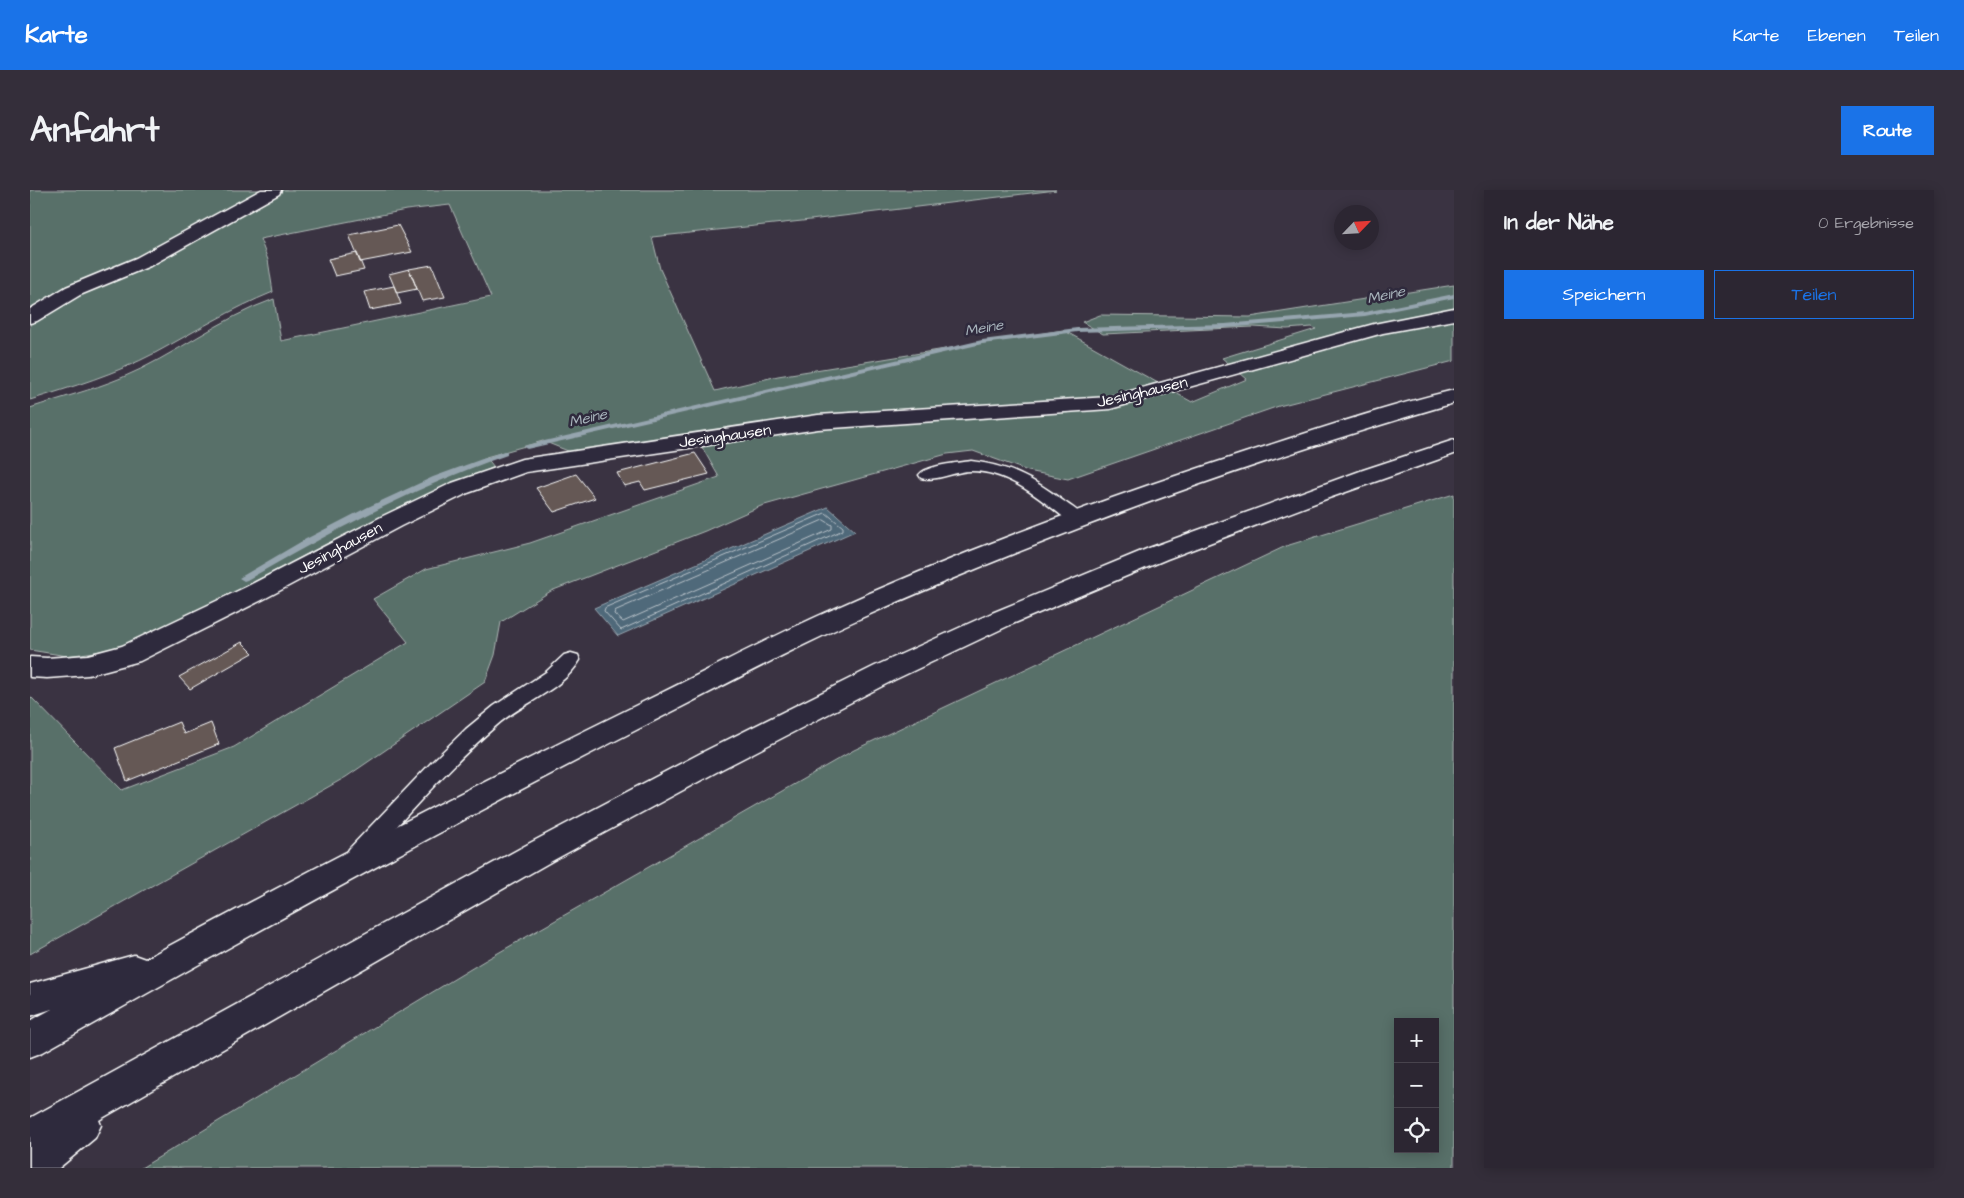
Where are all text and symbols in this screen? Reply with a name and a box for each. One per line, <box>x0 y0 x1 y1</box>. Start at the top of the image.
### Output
text: Karte <box>25 18 88 52</box>
text: Karte <box>1732 23 1780 48</box>
text: Ebenen <box>1808 23 1866 48</box>
text: Teilen <box>1894 23 1939 48</box>
text: Anfahrt <box>30 106 159 155</box>
button: Route <box>1841 106 1934 155</box>
north arrow <box>1334 205 1379 250</box>
text: In der Nähe <box>1504 208 1614 237</box>
text: 0 Ergebnisse <box>1818 212 1914 234</box>
button: Speichern <box>1504 270 1704 319</box>
button: Teilen <box>1714 270 1914 319</box>
water label: Meine <box>1365 281 1408 309</box>
water label: Meine <box>963 314 1006 342</box>
street label: Jesinghausen <box>1094 371 1190 414</box>
water label: Meine <box>567 403 610 433</box>
street label: Jesinghausen <box>678 419 773 454</box>
street label: Jesinghausen <box>294 517 387 580</box>
map controls <box>1394 1018 1439 1153</box>
button: + <box>1394 1018 1439 1063</box>
button: − <box>1394 1063 1439 1108</box>
button: locate <box>1394 1108 1439 1153</box>

